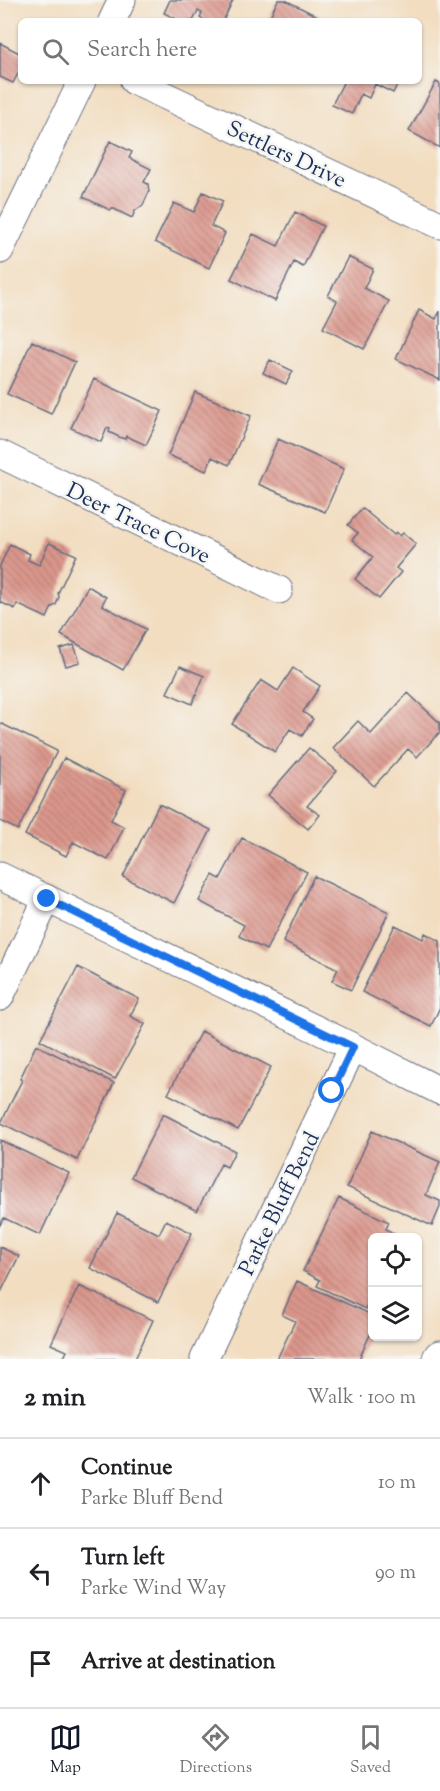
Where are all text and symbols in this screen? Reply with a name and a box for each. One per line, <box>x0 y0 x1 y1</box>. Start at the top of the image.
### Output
search box <box>18 18 422 84</box>
icon: search <box>39 35 72 68</box>
text: Search here <box>87 35 197 67</box>
street label: Settlers Drive <box>221 114 351 197</box>
street label: Deer Trace Cove <box>60 476 215 573</box>
route end <box>33 885 59 911</box>
route start <box>318 1077 344 1103</box>
street label: Parke Bluff Bend <box>232 1127 329 1282</box>
map controls <box>368 1233 422 1341</box>
button: locate <box>368 1233 422 1287</box>
button: layers <box>368 1287 422 1341</box>
text: 2 min <box>24 1380 86 1417</box>
text: Walk · 100 m <box>307 1384 416 1413</box>
text: Continue <box>81 1453 172 1485</box>
icon: ahead <box>24 1467 57 1500</box>
text: 10 m <box>378 1469 416 1498</box>
text: Parke Bluff Bend <box>81 1485 223 1514</box>
text: Turn left <box>81 1543 164 1575</box>
icon: left <box>24 1557 57 1590</box>
text: 90 m <box>375 1559 416 1588</box>
text: Parke Wind Way <box>81 1575 226 1604</box>
icon: arrive <box>24 1647 57 1680</box>
text: Arrive at destination <box>81 1647 276 1679</box>
tab: Map <box>49 1721 82 1780</box>
tab: Directions <box>180 1721 252 1780</box>
tab: Saved <box>350 1721 391 1780</box>

